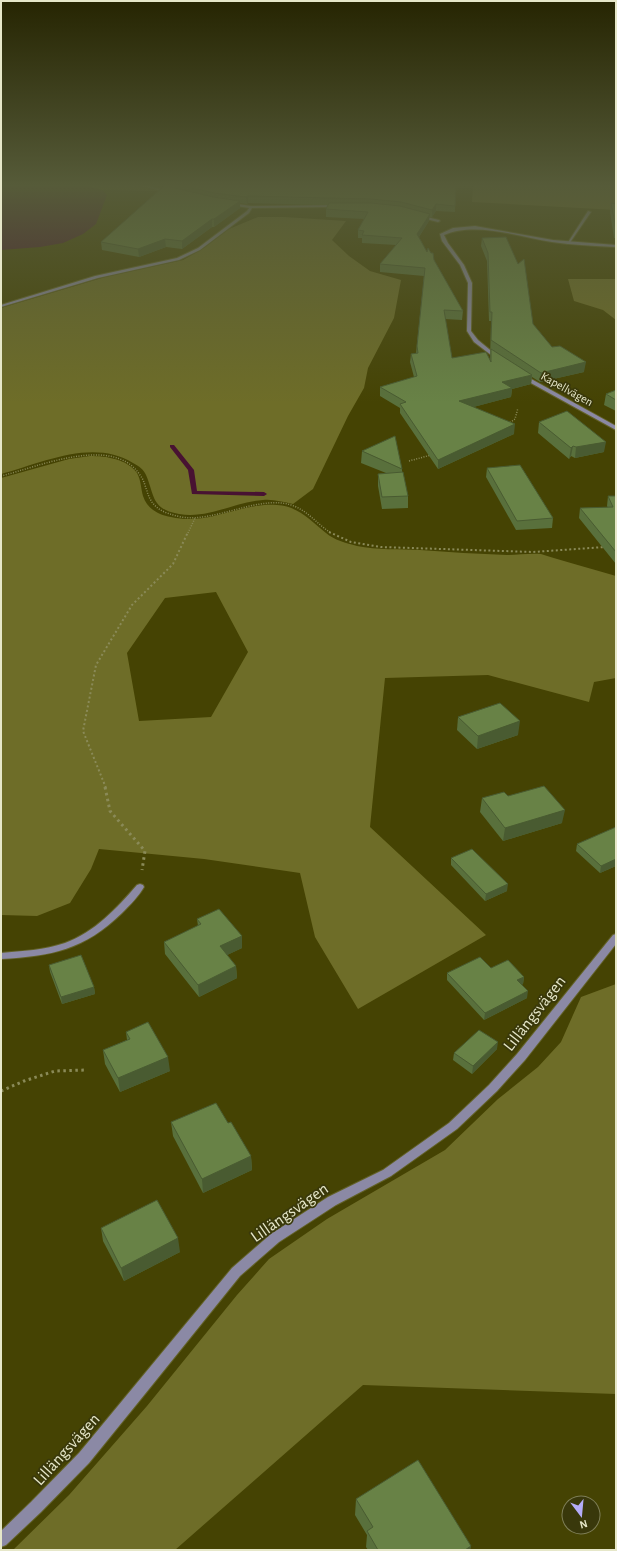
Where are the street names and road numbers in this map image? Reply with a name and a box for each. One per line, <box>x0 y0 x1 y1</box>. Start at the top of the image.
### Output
street label: Kapellvägen <box>539 370 595 408</box>
street label: Lillängsvägen <box>500 973 569 1054</box>
street label: Lillängsvägen <box>247 1180 331 1245</box>
street label: Lillängsvägen <box>30 1410 103 1489</box>

